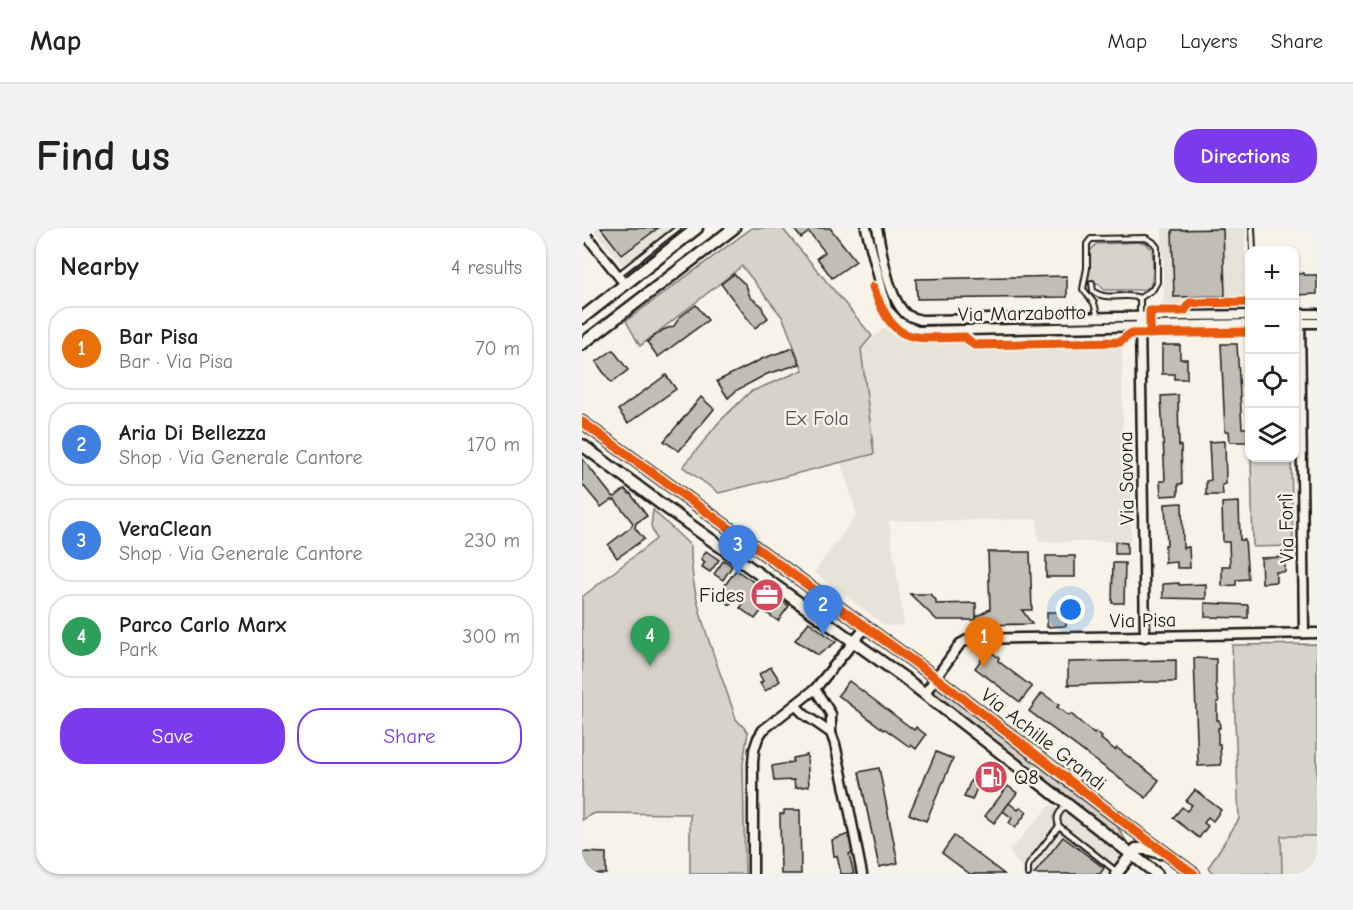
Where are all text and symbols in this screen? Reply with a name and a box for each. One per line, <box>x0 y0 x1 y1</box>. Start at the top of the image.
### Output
text: Map <box>30 25 81 57</box>
text: Map <box>1108 29 1147 53</box>
text: Layers <box>1180 29 1238 53</box>
text: Share <box>1271 29 1323 53</box>
button: Directions <box>1174 129 1317 183</box>
text: Find us <box>36 132 170 181</box>
map controls <box>1245 246 1299 462</box>
button: + <box>1245 246 1299 300</box>
text: Nearby <box>60 252 139 282</box>
text: 4 results <box>451 256 522 279</box>
button: − <box>1245 300 1299 354</box>
street label: Via Marzabotto <box>958 301 1086 326</box>
text: Bar Pisa <box>119 324 198 350</box>
text: 1 <box>78 337 85 360</box>
text: 70 m <box>475 337 520 360</box>
text: Bar · Via Pisa <box>119 350 233 373</box>
button: locate <box>1245 354 1299 408</box>
park label: Ex Fola <box>785 407 849 430</box>
button: layers <box>1245 408 1299 462</box>
text: Aria Di Bellezza <box>119 420 266 446</box>
street label: Via Savona <box>1114 431 1139 525</box>
text: 2 <box>77 433 86 456</box>
text: 170 m <box>467 433 520 456</box>
text: Shop · Via Generale Cantore <box>119 446 362 469</box>
street label: Via Forlì <box>1274 493 1299 563</box>
text: VeraClean <box>119 516 212 542</box>
pin: 3 <box>718 526 758 575</box>
text: 3 <box>77 529 86 552</box>
text: 230 m <box>464 529 520 552</box>
text: Shop · Via Generale Cantore <box>119 542 362 565</box>
office icon: Fides <box>749 577 785 613</box>
place label: Fides <box>699 584 744 607</box>
pin: 2 <box>804 586 842 635</box>
your location <box>1056 595 1085 624</box>
street label: Via Pisa <box>1110 608 1177 633</box>
text: Parco Carlo Marx <box>119 612 286 638</box>
pin: 4 <box>630 616 670 666</box>
pin: 1 <box>964 618 1004 667</box>
text: 4 <box>77 625 86 648</box>
text: 300 m <box>462 625 520 648</box>
text: Park <box>119 638 157 661</box>
street label: Via Achille Grandi <box>976 683 1111 795</box>
button: Save <box>60 708 285 764</box>
button: Share <box>297 708 522 764</box>
fuel station icon: Q8 <box>973 759 1009 795</box>
place label: Q8 <box>1014 766 1038 789</box>

